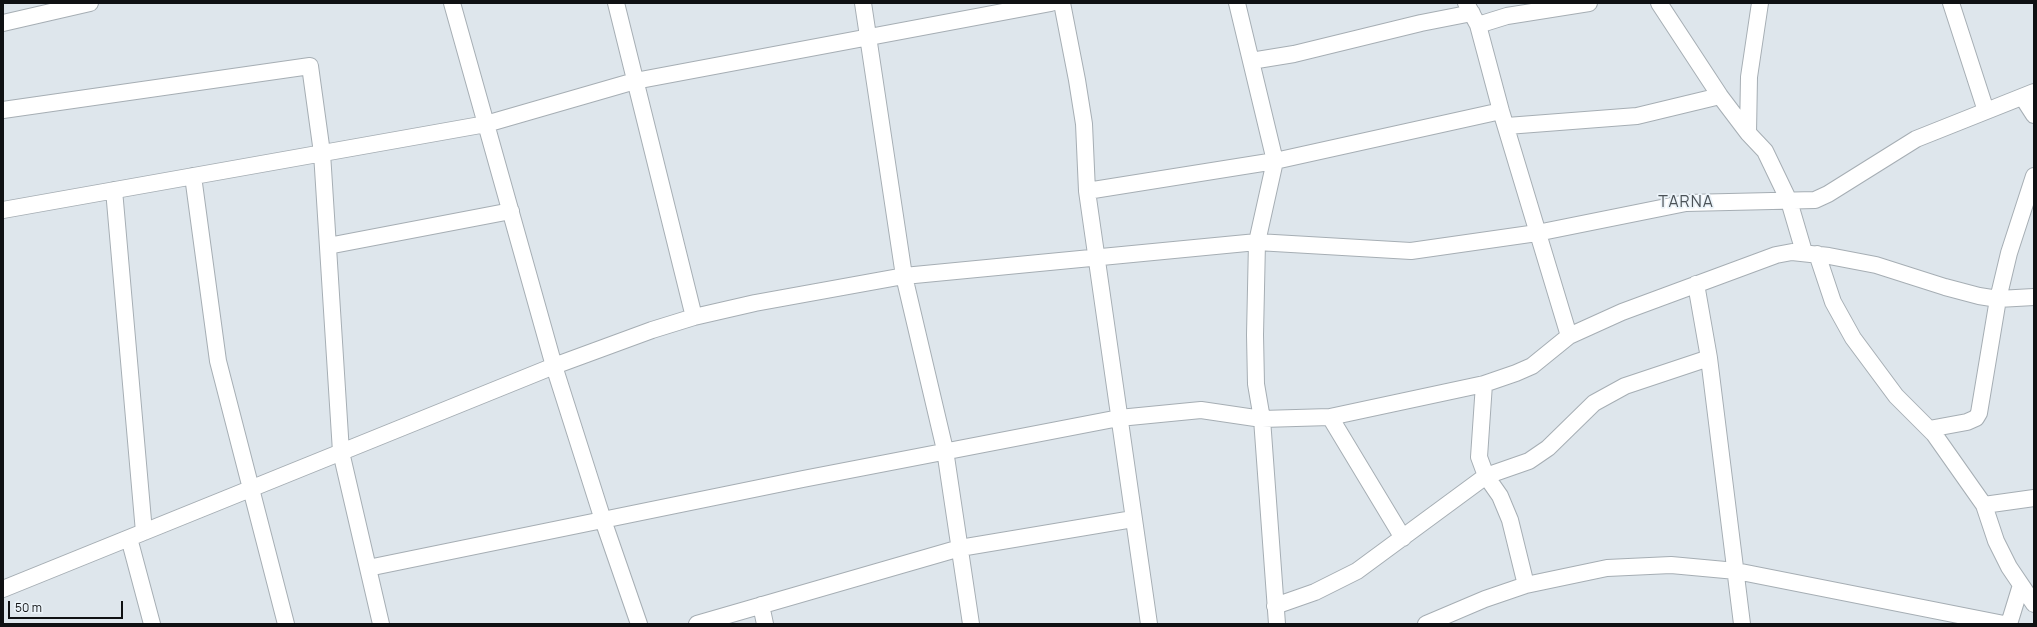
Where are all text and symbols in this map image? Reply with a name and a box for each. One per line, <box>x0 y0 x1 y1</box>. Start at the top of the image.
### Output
district label: TARNA <box>1658 193 1714 213</box>
scale bar <box>10 593 125 619</box>
text: 50 m <box>15 599 42 616</box>

